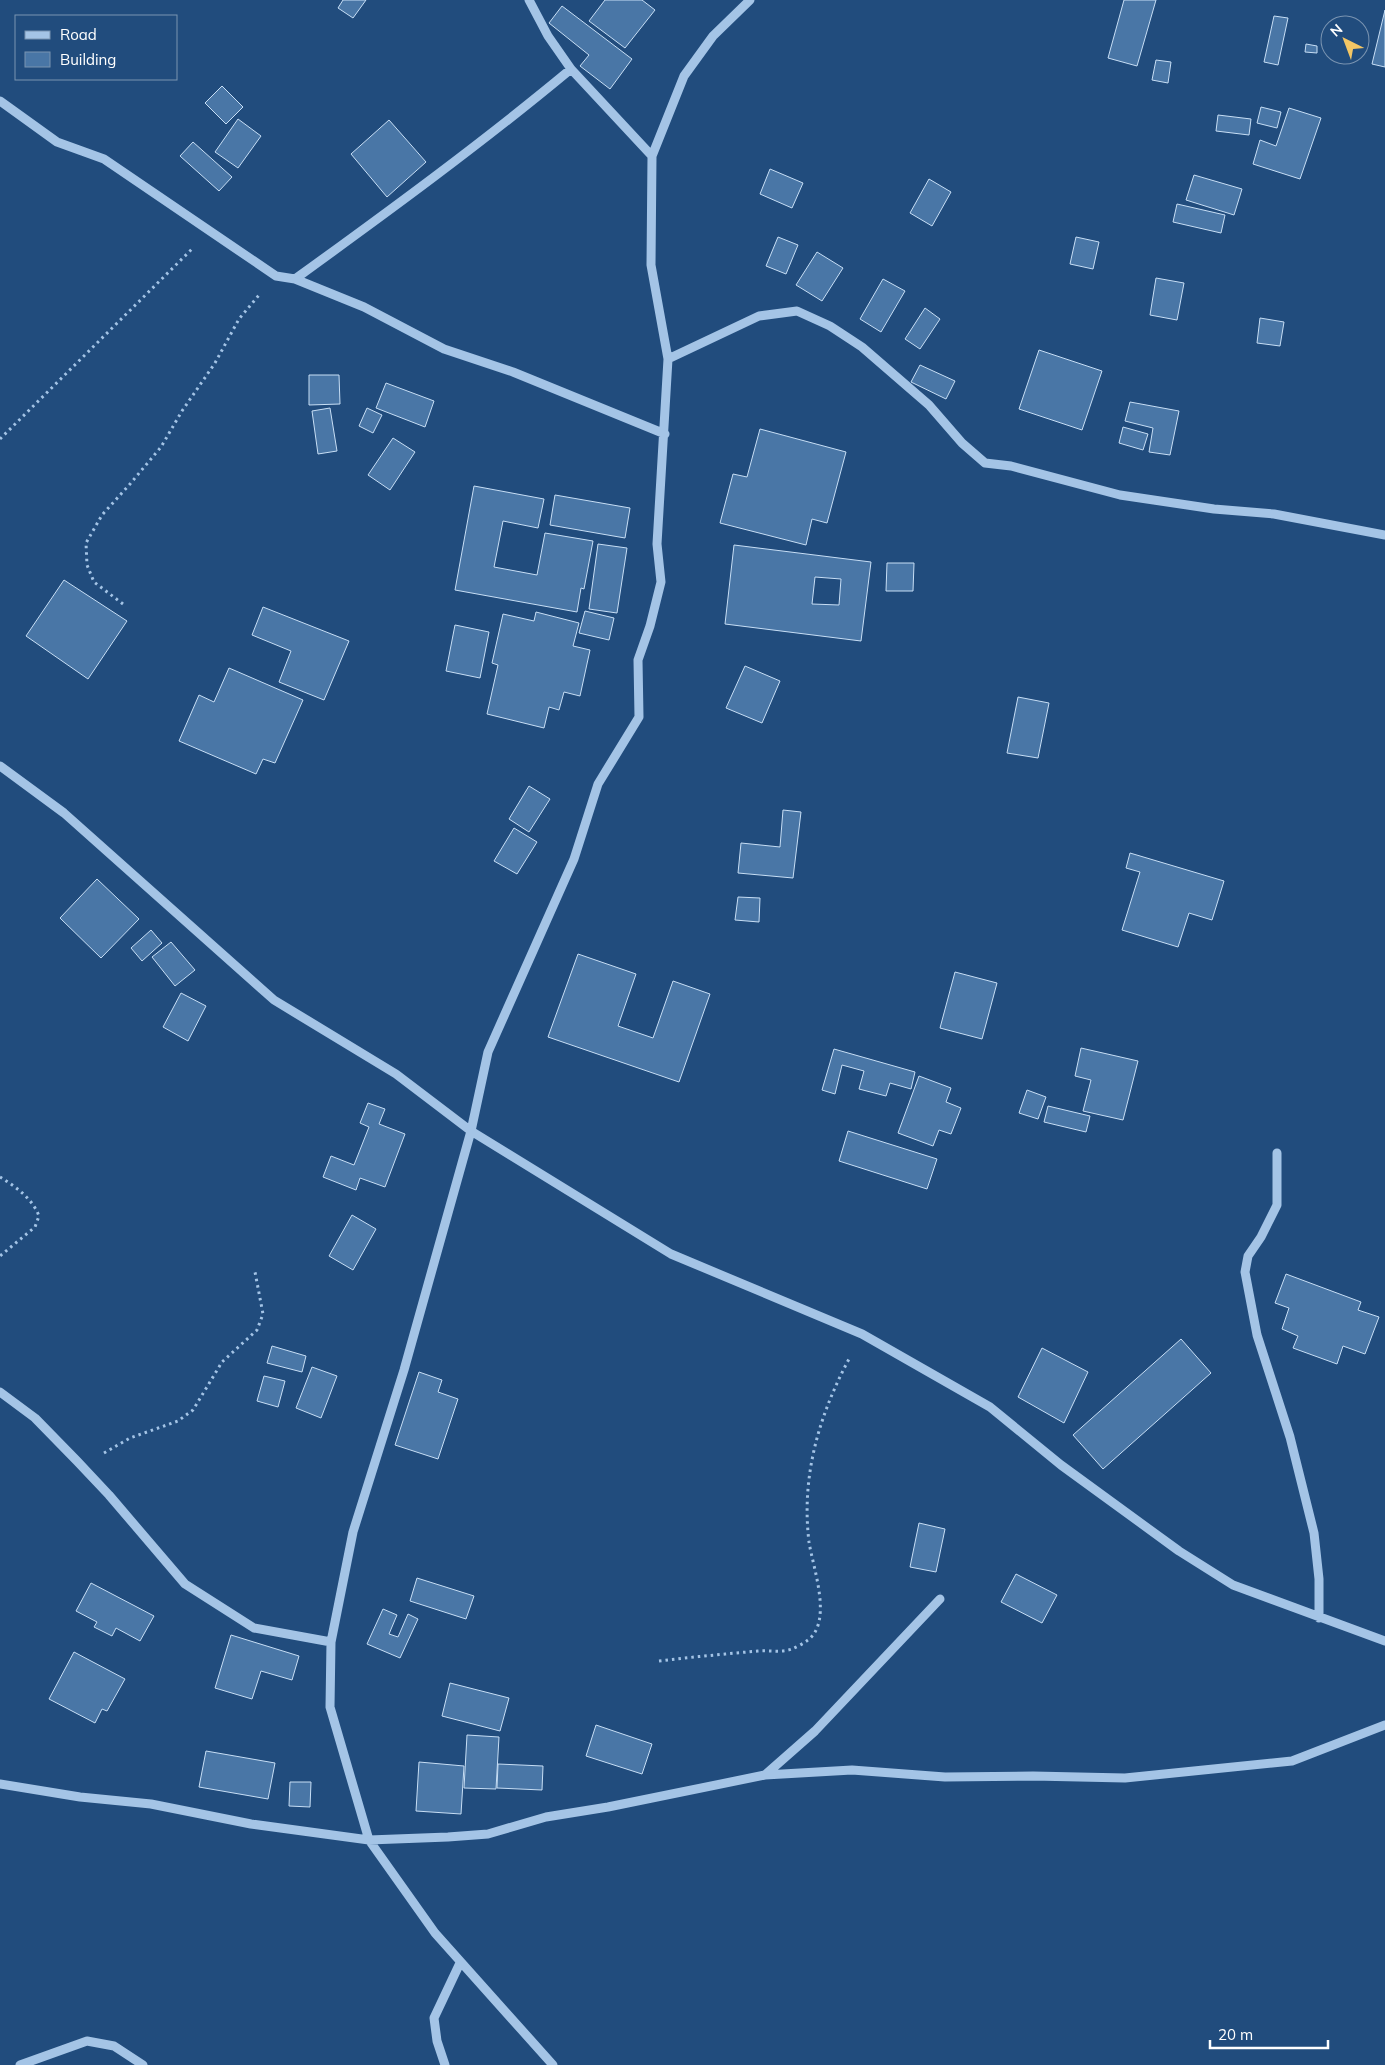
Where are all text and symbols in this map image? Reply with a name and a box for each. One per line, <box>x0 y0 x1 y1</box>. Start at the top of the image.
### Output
legend <box>15 15 178 80</box>
north arrow <box>1320 15 1370 65</box>
text: N <box>1326 20 1346 41</box>
text: Road <box>60 25 97 44</box>
text: Building <box>60 50 116 69</box>
scale bar <box>1210 2018 1328 2050</box>
text: 20 m <box>1218 2025 1253 2044</box>

